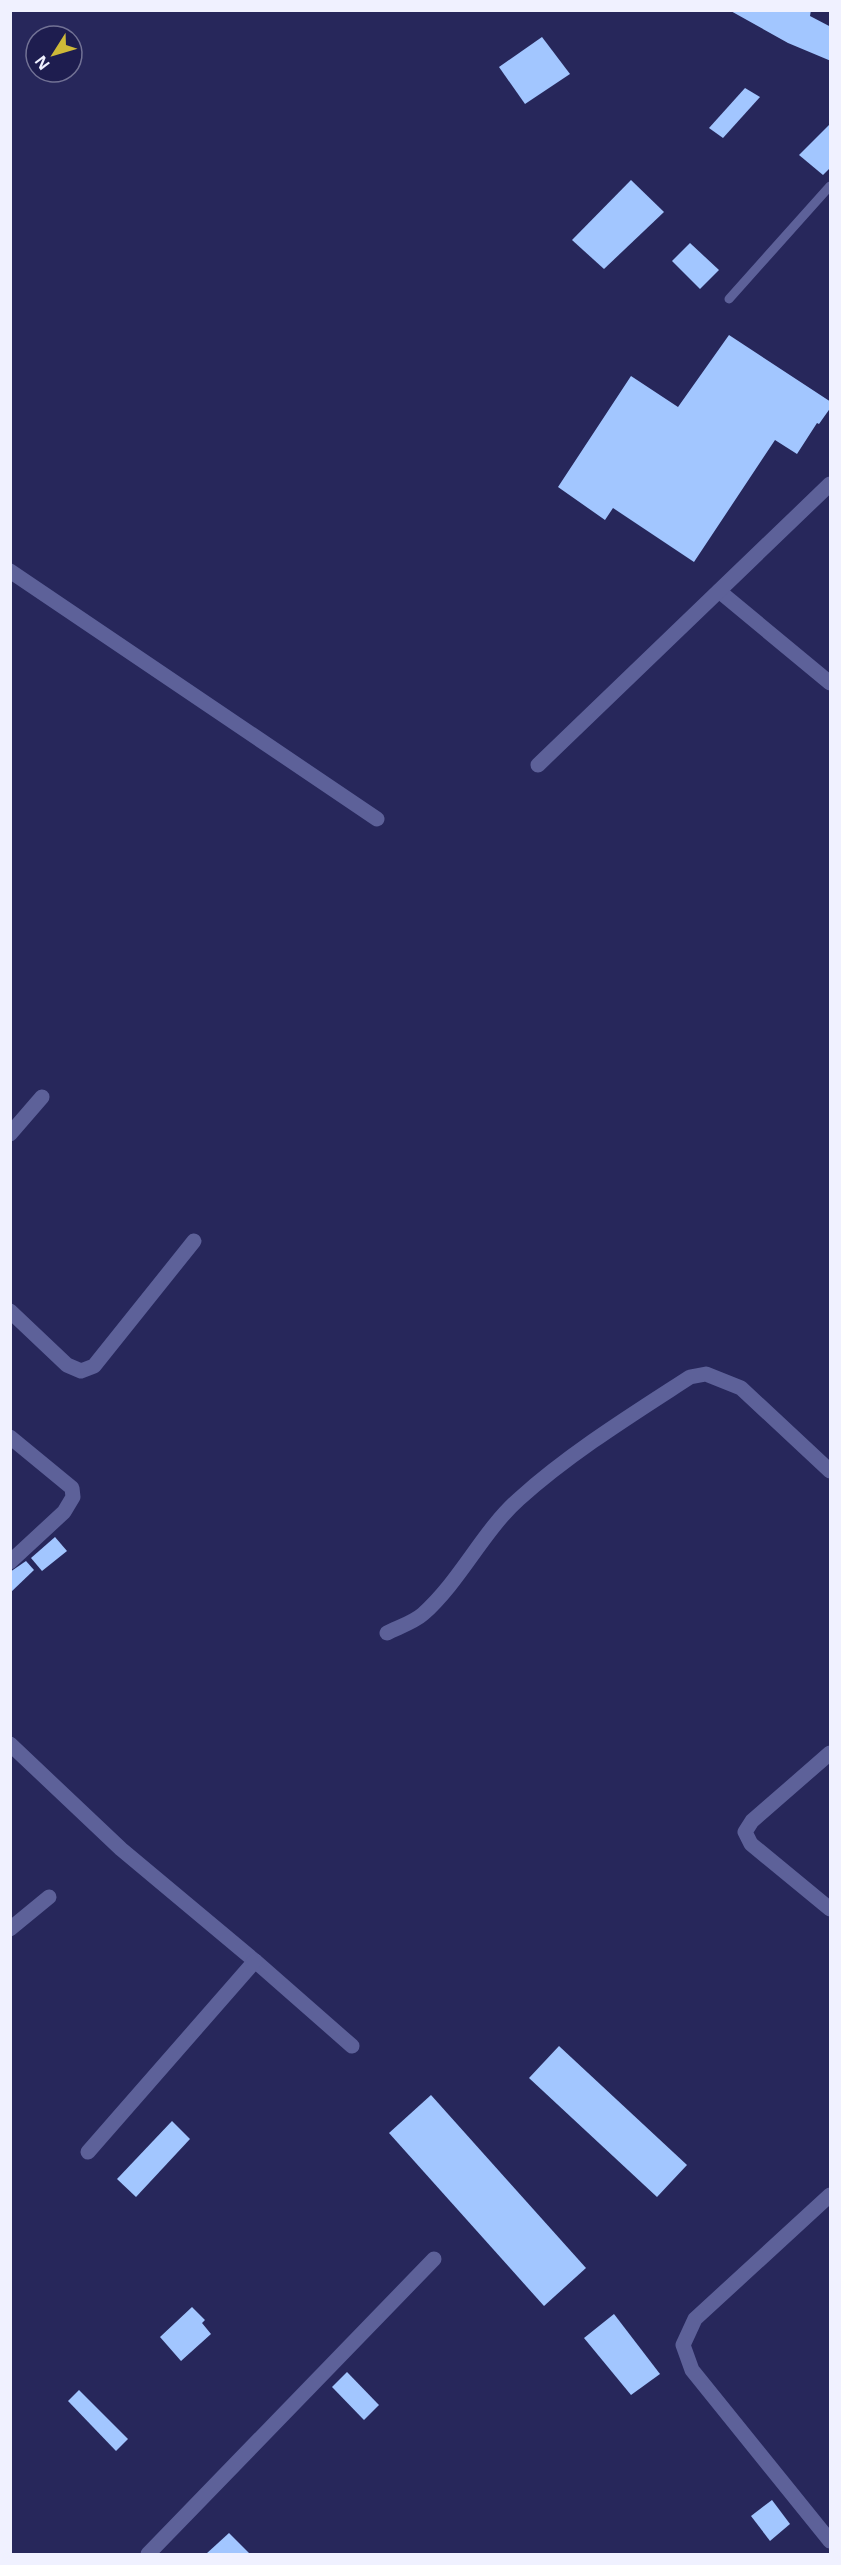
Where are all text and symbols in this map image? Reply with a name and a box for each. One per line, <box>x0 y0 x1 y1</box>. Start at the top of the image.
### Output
north arrow <box>24 24 84 84</box>
text: N <box>29 51 55 75</box>

